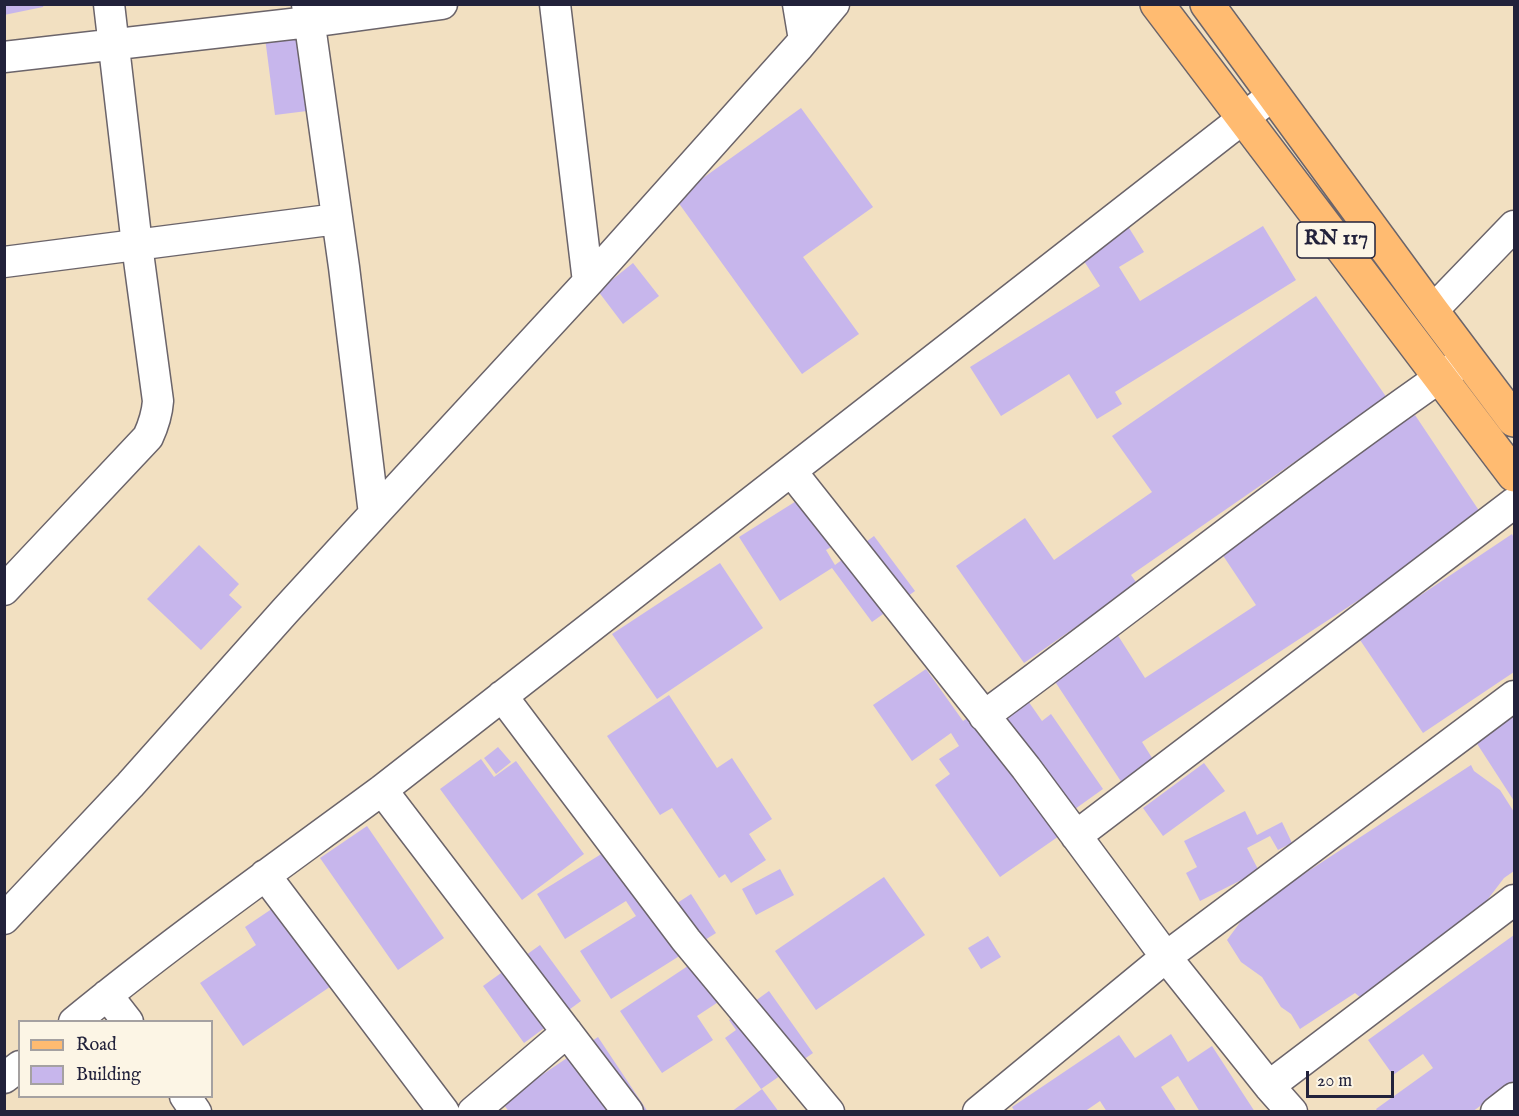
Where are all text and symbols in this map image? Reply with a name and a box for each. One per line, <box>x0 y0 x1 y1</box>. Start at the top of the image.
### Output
road number: RN 117 <box>1297 222 1375 258</box>
legend <box>18 1020 213 1098</box>
text: Road <box>76 1034 117 1057</box>
scale bar <box>1309 1059 1398 1097</box>
text: Building <box>76 1064 141 1087</box>
text: 20 m <box>1317 1070 1352 1093</box>

